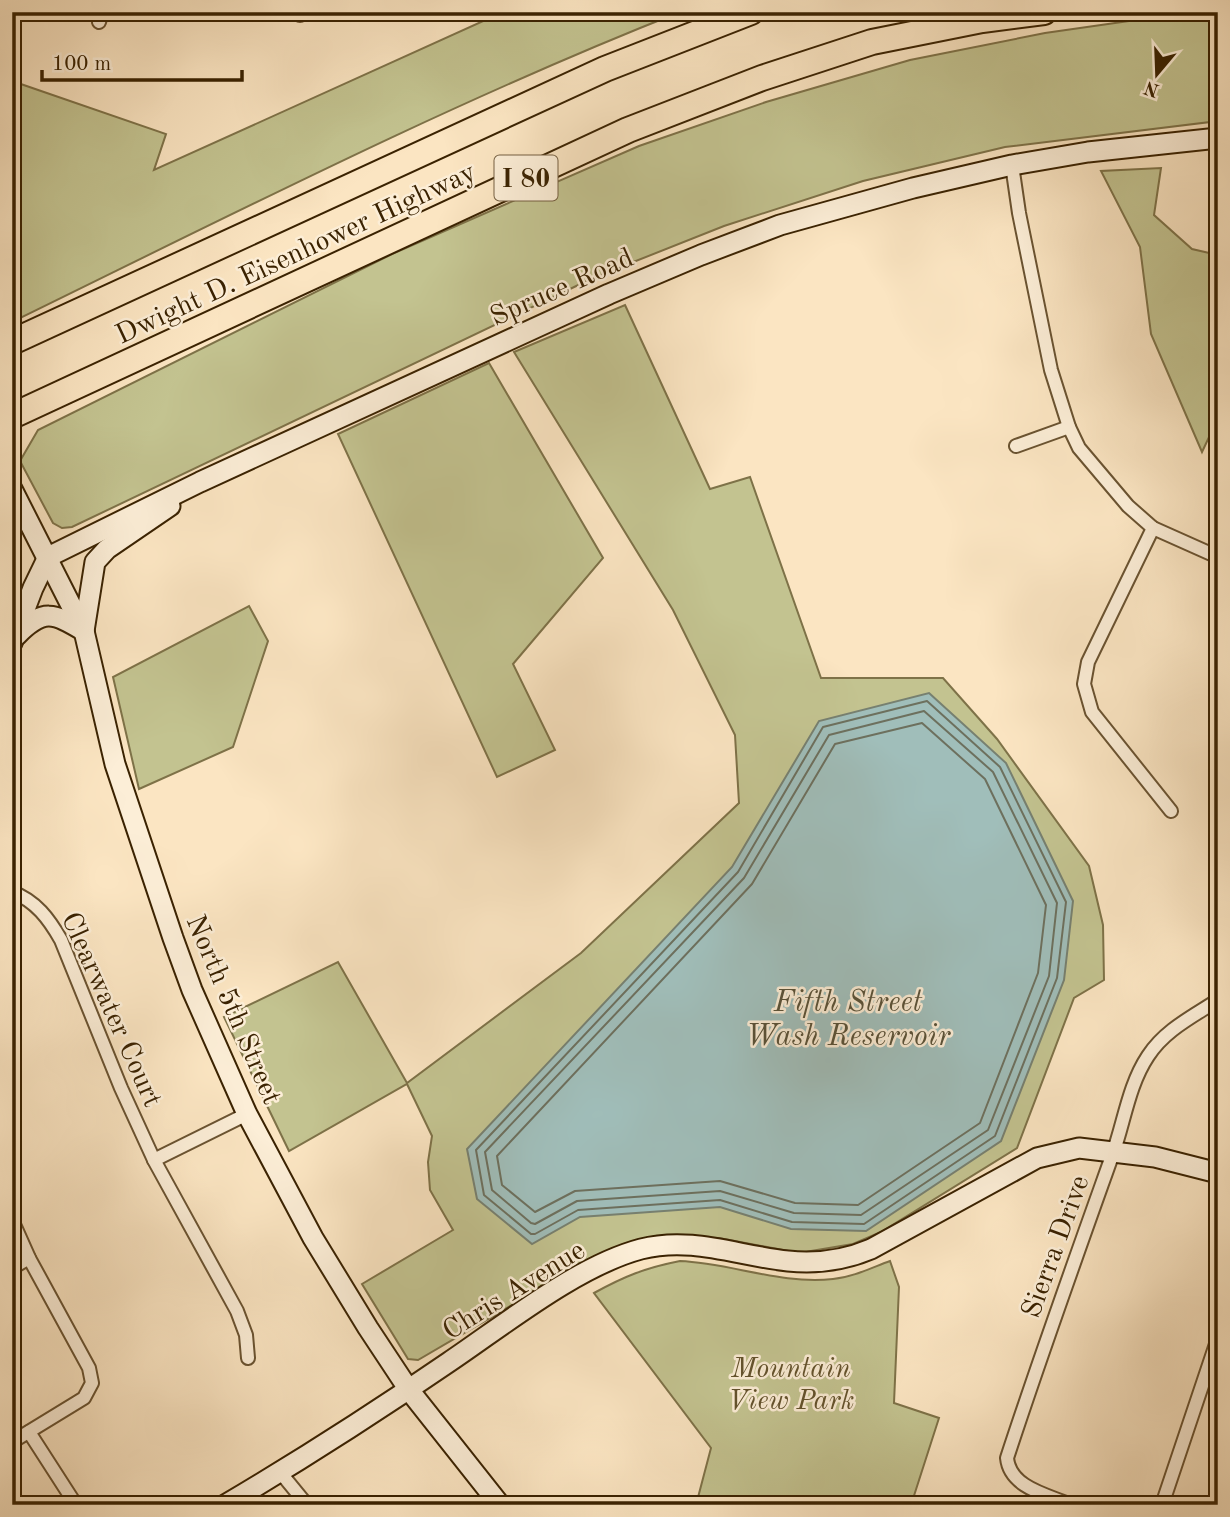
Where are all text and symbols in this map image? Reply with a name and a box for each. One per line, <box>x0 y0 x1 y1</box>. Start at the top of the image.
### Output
scale bar <box>42 38 242 82</box>
north arrow <box>1122 38 1192 108</box>
text: 100 m <box>52 54 111 75</box>
text: N <box>1142 76 1162 99</box>
road number: I 80 <box>494 155 558 200</box>
street label: Dwight D. Eisenhower Highway <box>112 159 481 351</box>
street label: Spruce Road <box>486 245 638 333</box>
street label: Clearwater Court <box>55 909 166 1112</box>
street label: North 5th Street <box>180 911 285 1109</box>
water label: Fifth Street Wash Reservoir <box>745 988 952 1052</box>
street label: Sierra Drive <box>1018 1172 1096 1322</box>
street label: Chris Avenue <box>438 1237 591 1346</box>
park label: Mountain View Park <box>728 1356 854 1416</box>

